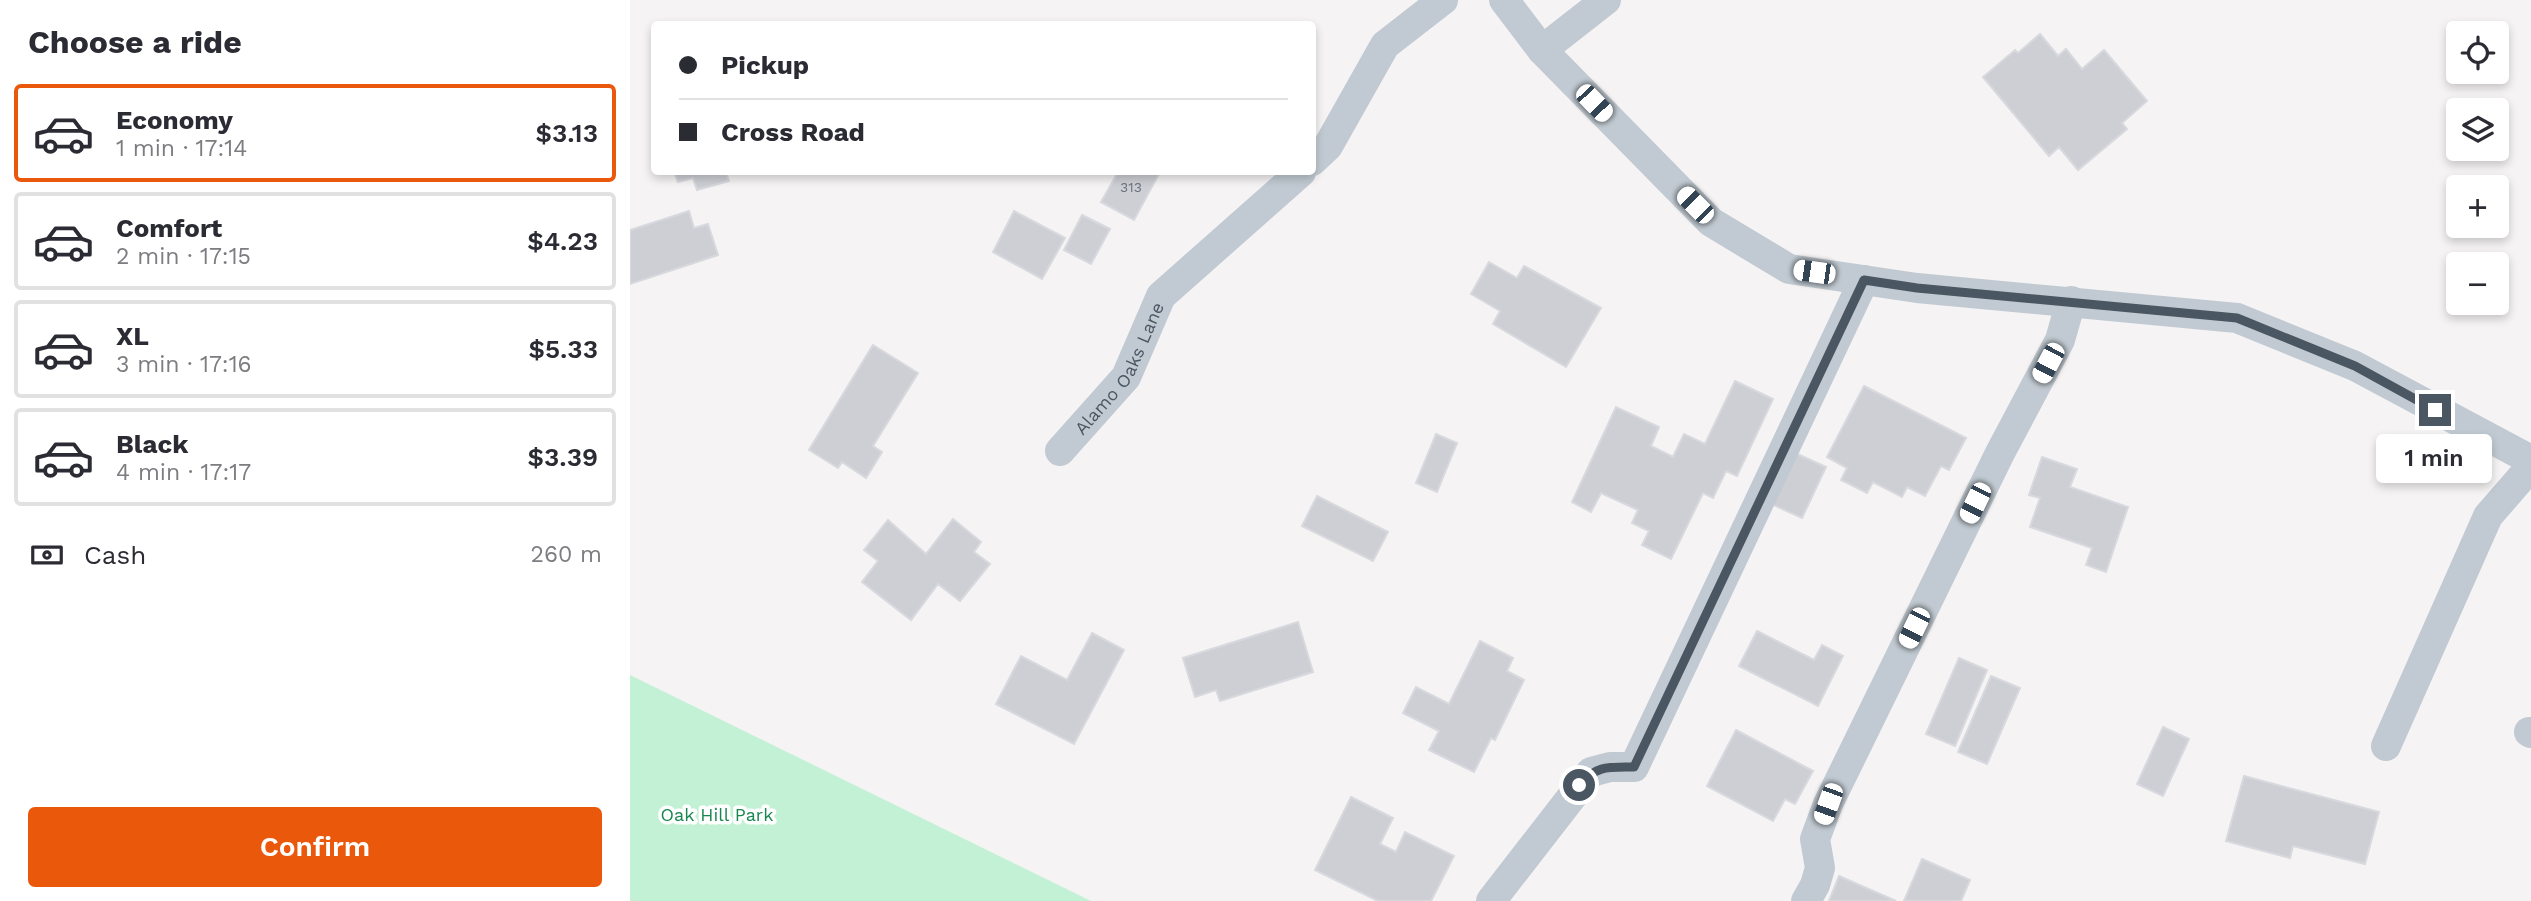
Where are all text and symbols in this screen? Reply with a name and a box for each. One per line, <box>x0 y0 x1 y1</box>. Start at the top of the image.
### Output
map controls <box>2446 21 2509 315</box>
button: locate <box>2446 21 2509 84</box>
text: Choose a ride <box>28 23 242 61</box>
text: Pickup <box>721 50 809 80</box>
car <box>1572 81 1617 125</box>
button: layers <box>2446 98 2509 161</box>
icon: car <box>32 102 95 165</box>
text: Economy <box>116 105 233 135</box>
text: Cross Road <box>721 117 865 147</box>
text: $3.13 <box>536 118 598 148</box>
text: 1 min · 17:14 <box>116 135 247 162</box>
button: + <box>2446 175 2509 238</box>
house number: 313 <box>1120 179 1142 195</box>
car <box>1673 183 1718 227</box>
icon: car <box>32 210 95 273</box>
text: Comfort <box>116 213 222 243</box>
text: $4.23 <box>527 226 598 256</box>
text: 2 min · 17:15 <box>116 243 251 270</box>
button: − <box>2446 252 2509 315</box>
car <box>1792 259 1837 285</box>
street label: Alamo Oaks Lane <box>1070 299 1168 438</box>
icon: car <box>32 318 95 381</box>
text: XL <box>116 321 149 351</box>
text: $5.33 <box>528 334 598 364</box>
car <box>2029 340 2068 386</box>
text: 3 min · 17:16 <box>116 351 252 378</box>
route end <box>2419 394 2451 426</box>
icon: car <box>32 426 95 489</box>
text: Black <box>116 429 188 459</box>
callout: 1 min <box>2377 434 2493 484</box>
text: $3.39 <box>528 442 598 472</box>
text: 1 min <box>2404 445 2464 472</box>
text: 4 min · 17:17 <box>116 459 251 486</box>
car <box>1957 480 1994 526</box>
icon: cash <box>28 536 66 574</box>
text: Cash <box>84 540 146 570</box>
text: 260 m <box>531 541 602 568</box>
car <box>1896 605 1933 651</box>
route start <box>1563 769 1595 801</box>
car <box>1811 781 1846 827</box>
park label: Oak Hill Park <box>661 804 773 825</box>
button: Confirm <box>28 807 602 887</box>

